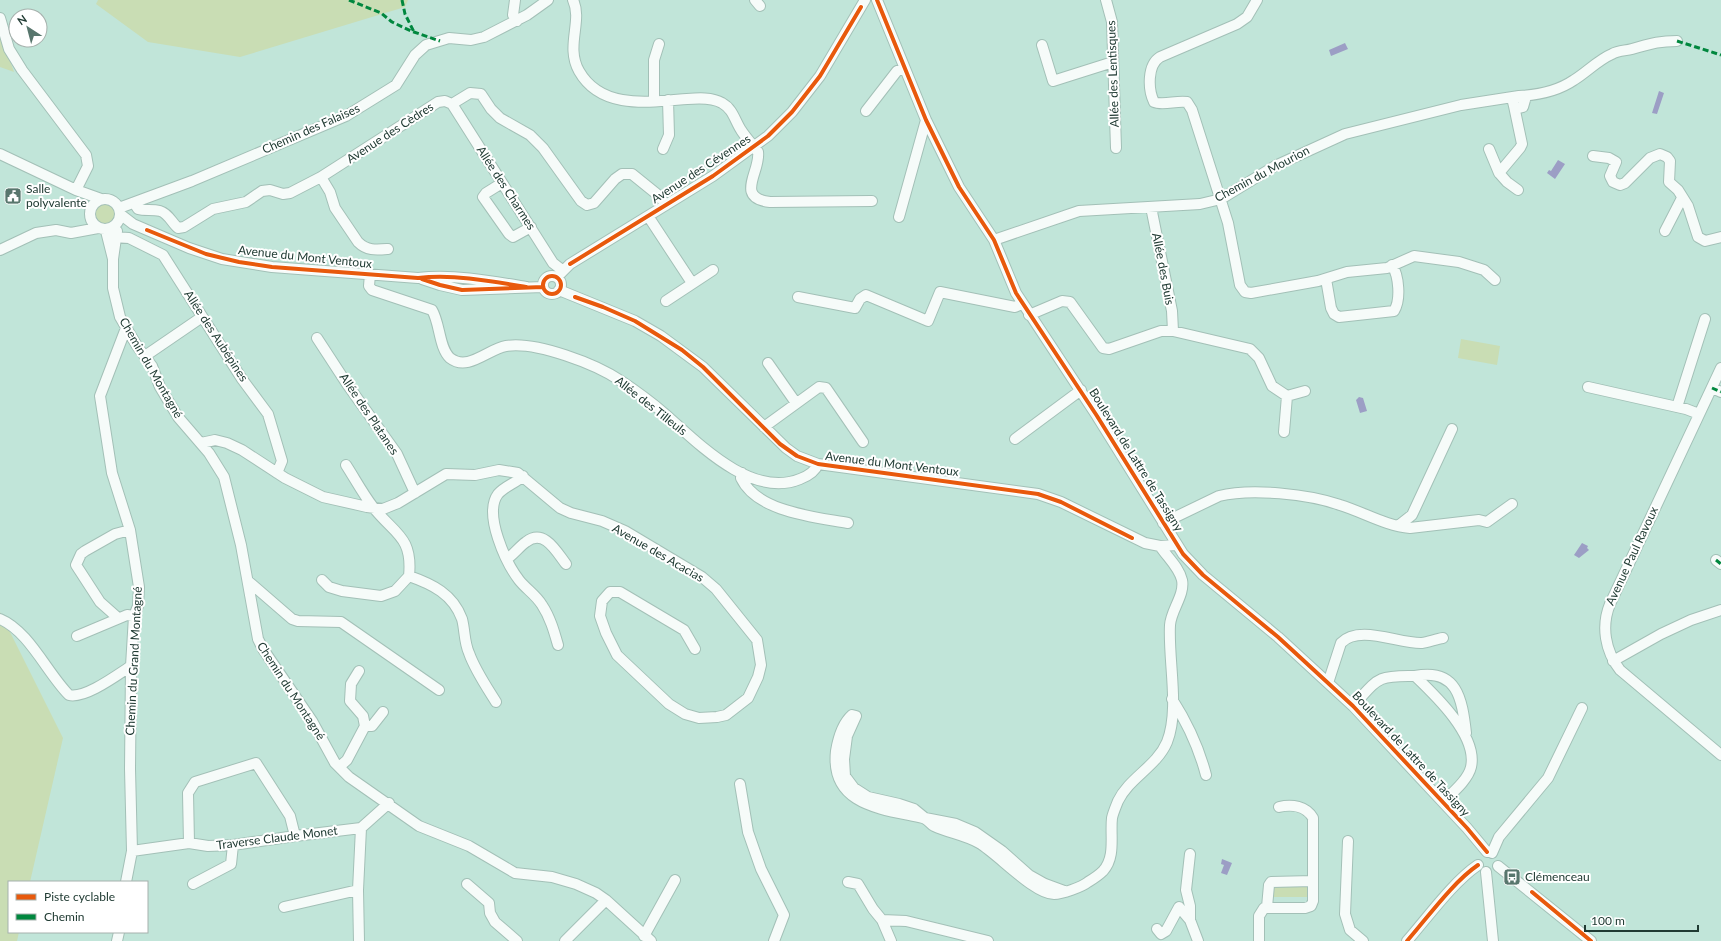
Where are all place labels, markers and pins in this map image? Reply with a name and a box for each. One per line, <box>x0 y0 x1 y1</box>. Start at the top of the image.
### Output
place label: Salle polyvalente <box>26 181 87 210</box>
public building icon: Salle polyvalente <box>3 186 23 206</box>
bus stop icon: Clémenceau <box>1502 867 1522 887</box>
place label: Clémenceau <box>1525 869 1590 884</box>

